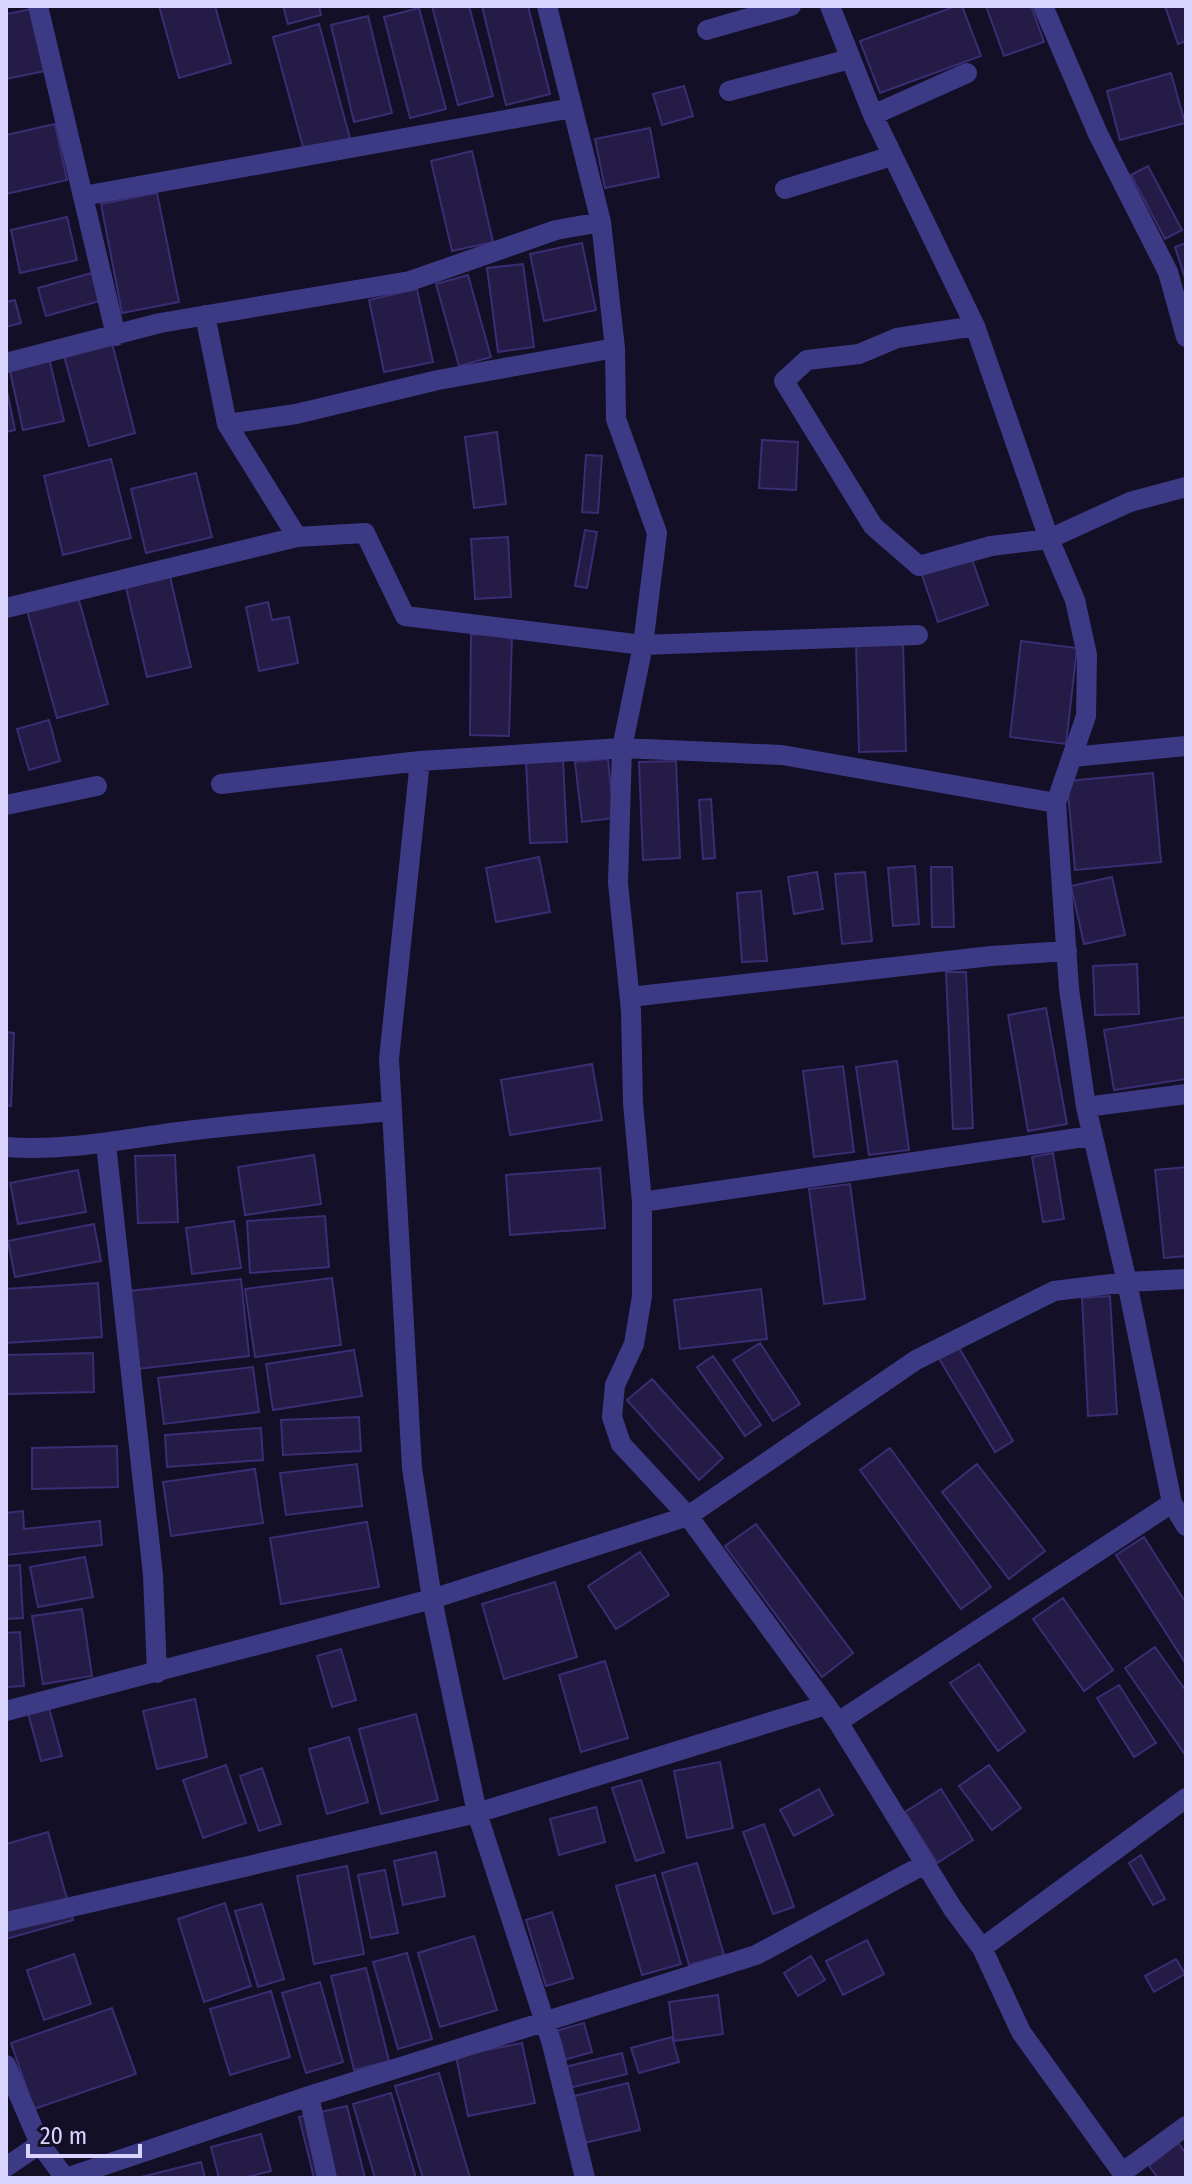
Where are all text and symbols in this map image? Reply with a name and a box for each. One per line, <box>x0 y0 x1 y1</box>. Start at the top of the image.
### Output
scale bar <box>28 2108 140 2158</box>
text: 20 m <box>40 2122 87 2150</box>

